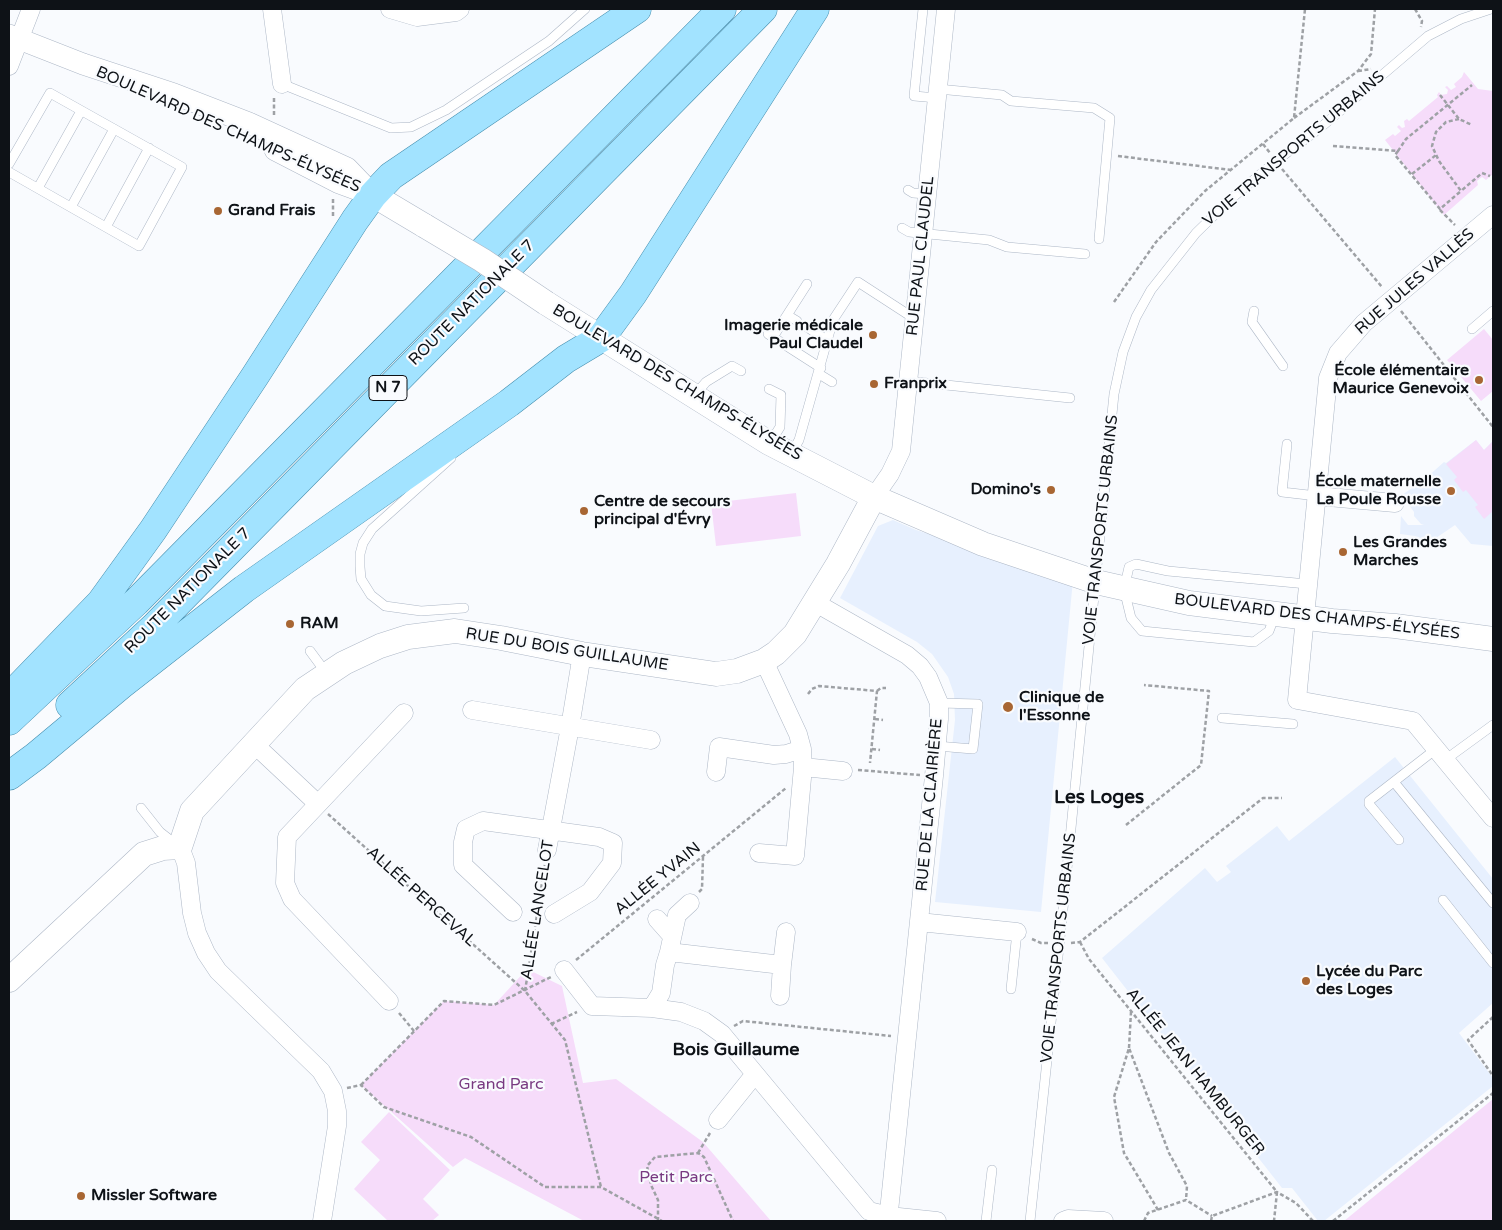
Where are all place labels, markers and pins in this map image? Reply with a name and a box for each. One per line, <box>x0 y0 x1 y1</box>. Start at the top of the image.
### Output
place label: Grand Frais <box>228 201 315 221</box>
marker: Grand Frais <box>212 205 224 217</box>
place label: Imagerie médicale Paul Claudel <box>724 316 863 354</box>
marker: Imagerie médicale Paul Claudel <box>867 329 879 341</box>
place label: École élémentaire Maurice Genevoix <box>1332 361 1469 399</box>
place label: Franprix <box>884 374 947 394</box>
marker: École élémentaire Maurice Genevoix <box>1473 374 1485 386</box>
marker: Franprix <box>868 378 880 390</box>
place label: École maternelle La Poule Rousse <box>1315 472 1441 510</box>
place label: Domino's <box>970 480 1041 500</box>
marker: Domino's <box>1045 484 1057 496</box>
marker: École maternelle La Poule Rousse <box>1445 485 1457 497</box>
place label: Centre de secours principal d'Évry <box>594 492 730 530</box>
marker: Centre de secours principal d'Évry <box>578 505 590 517</box>
place label: Les Grandes Marches <box>1353 533 1447 571</box>
marker: Les Grandes Marches <box>1337 546 1349 558</box>
place label: RAM <box>300 614 339 634</box>
marker: RAM <box>284 618 296 630</box>
place label: Clinique de l'Essonne <box>1019 688 1104 726</box>
marker: Clinique de l'Essonne <box>1001 700 1015 714</box>
place label: Lycée du Parc des Loges <box>1316 962 1422 1000</box>
marker: Lycée du Parc des Loges <box>1300 975 1312 987</box>
place label: Missler Software <box>91 1186 217 1206</box>
marker: Missler Software <box>75 1190 87 1202</box>

